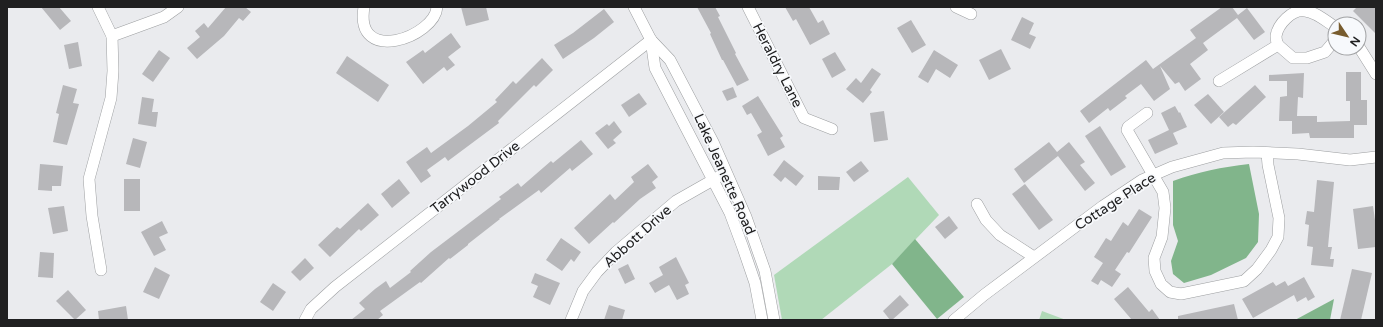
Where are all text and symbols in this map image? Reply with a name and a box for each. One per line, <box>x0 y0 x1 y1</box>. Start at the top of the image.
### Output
north arrow <box>1327 16 1367 56</box>
street label: Heraldry Lane <box>749 20 806 110</box>
text: N <box>1347 34 1363 49</box>
street label: Lake Jeanette Road <box>690 111 759 238</box>
street label: Tarrywood Drive <box>427 137 523 217</box>
street label: Cottage Place <box>1072 169 1159 234</box>
street label: Abbott Drive <box>600 201 675 271</box>

